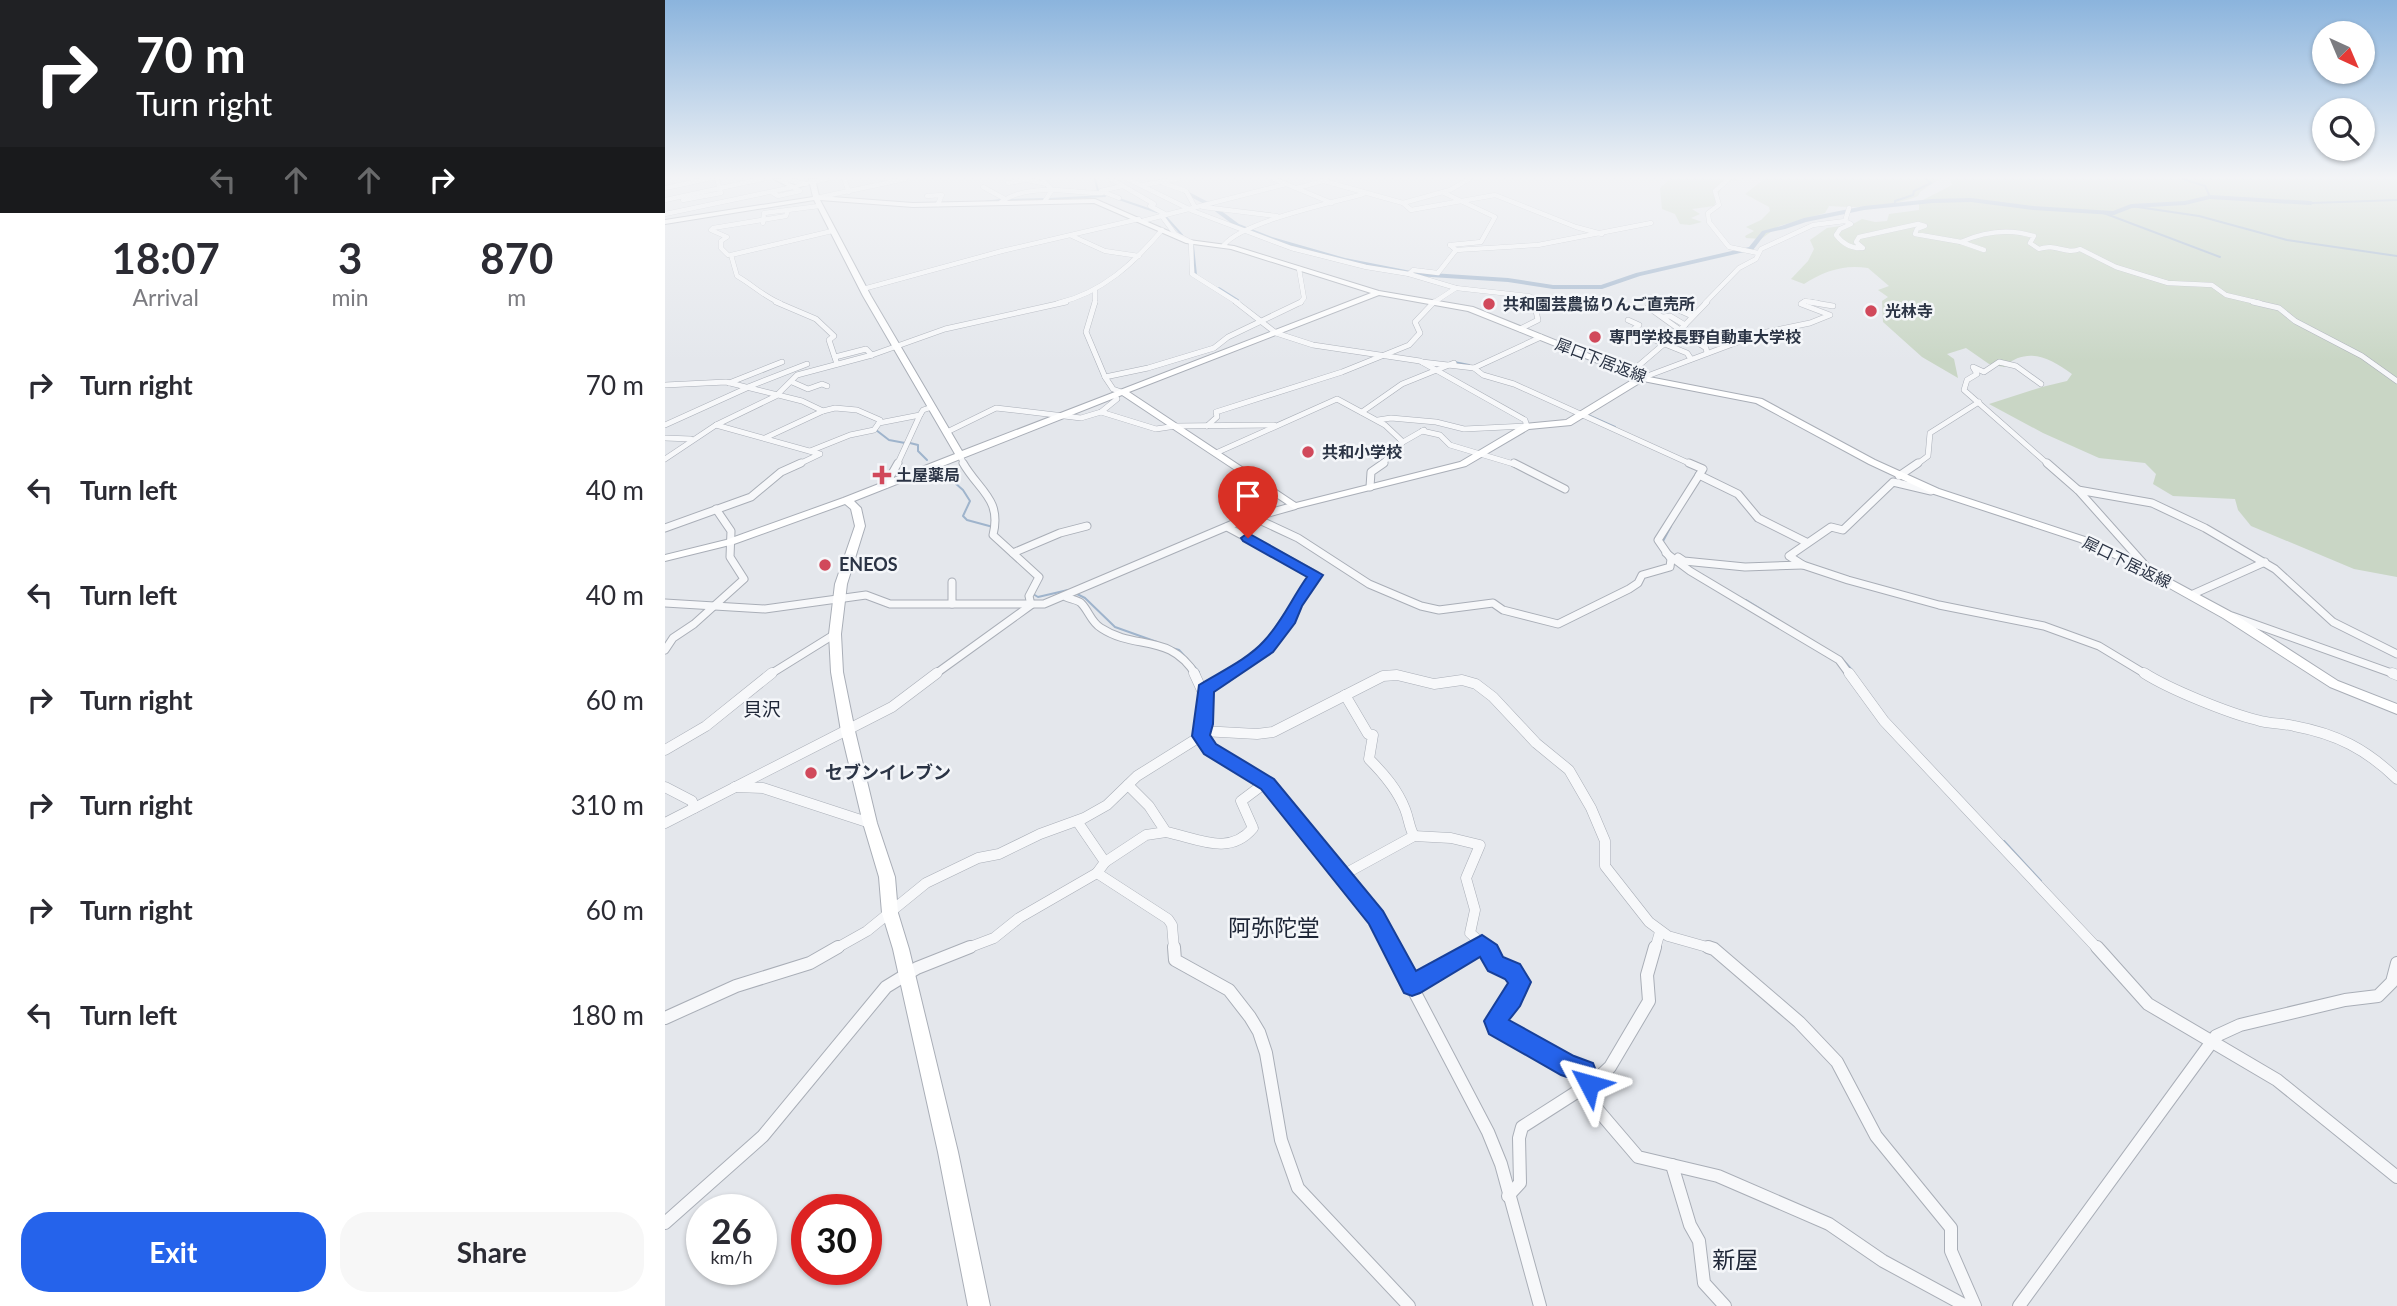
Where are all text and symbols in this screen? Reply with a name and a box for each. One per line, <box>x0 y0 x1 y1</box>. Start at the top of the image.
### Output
north arrow <box>2312 21 2375 84</box>
map controls <box>2312 21 2375 161</box>
text: 70 m <box>136 25 246 83</box>
icon: right <box>21 28 112 119</box>
text: Turn right <box>136 84 272 123</box>
button: search <box>2312 98 2375 161</box>
icon: left <box>204 161 242 199</box>
icon: ahead <box>277 161 315 199</box>
icon: ahead <box>350 161 388 199</box>
icon: right <box>423 161 461 199</box>
text: 18:07 <box>112 233 220 283</box>
text: 3 <box>338 233 362 283</box>
text: 870 <box>480 233 553 283</box>
text: Arrival <box>133 283 199 311</box>
text: min <box>331 283 369 311</box>
text: m <box>507 283 526 311</box>
place label: 共和園芸農協りんご直売所 <box>1503 294 1695 313</box>
marker: 共和園芸農協りんご直売所 <box>1481 296 1497 312</box>
place label: 光林寺 <box>1885 301 1933 320</box>
marker: 光林寺 <box>1863 303 1879 319</box>
place label: 専門学校長野自動車大学校 <box>1609 327 1801 346</box>
marker: 専門学校長野自動車大学校 <box>1587 329 1603 345</box>
street label: 犀口下居返線 <box>1553 333 1649 386</box>
icon: right <box>21 366 59 404</box>
text: Turn right <box>80 369 193 401</box>
text: 70 m <box>586 369 644 401</box>
place label: 共和小学校 <box>1322 442 1402 461</box>
marker: 共和小学校 <box>1300 444 1316 460</box>
place label: 土屋薬局 <box>896 465 960 484</box>
pin <box>1218 466 1278 538</box>
marker: 土屋薬局 <box>874 467 890 483</box>
icon: left <box>21 471 59 509</box>
text: Turn left <box>80 474 177 506</box>
text: 40 m <box>586 474 644 506</box>
icon: arrive <box>1229 477 1267 515</box>
street label: 犀口下居返線 <box>2080 532 2175 591</box>
place label: ENEOS <box>839 553 898 575</box>
marker: ENEOS <box>817 557 833 573</box>
icon: left <box>21 576 59 614</box>
text: Turn left <box>80 579 177 611</box>
text: 40 m <box>586 579 644 611</box>
icon: right <box>21 681 59 719</box>
text: Turn right <box>80 684 193 716</box>
text: 60 m <box>586 684 644 716</box>
district label: 貝沢 <box>743 697 781 720</box>
place label: セブンイレブン <box>825 761 951 783</box>
marker: セブンイレブン <box>803 765 819 781</box>
icon: right <box>21 786 59 824</box>
text: Turn right <box>80 789 193 821</box>
text: 310 m <box>571 789 644 821</box>
icon: right <box>21 891 59 929</box>
text: Turn right <box>80 894 193 926</box>
text: 60 m <box>586 894 644 926</box>
district label: 阿弥陀堂 <box>1228 913 1320 941</box>
icon: left <box>21 996 59 1034</box>
text: Turn left <box>80 999 177 1031</box>
text: 180 m <box>571 999 644 1031</box>
position arrow <box>1552 1047 1626 1121</box>
speed limit sign: 30 <box>791 1194 882 1285</box>
text: 26 <box>711 1209 752 1251</box>
button: Exit <box>21 1212 326 1292</box>
button: Share <box>340 1212 644 1292</box>
district label: 新屋 <box>1712 1245 1758 1273</box>
text: km/h <box>710 1246 753 1268</box>

